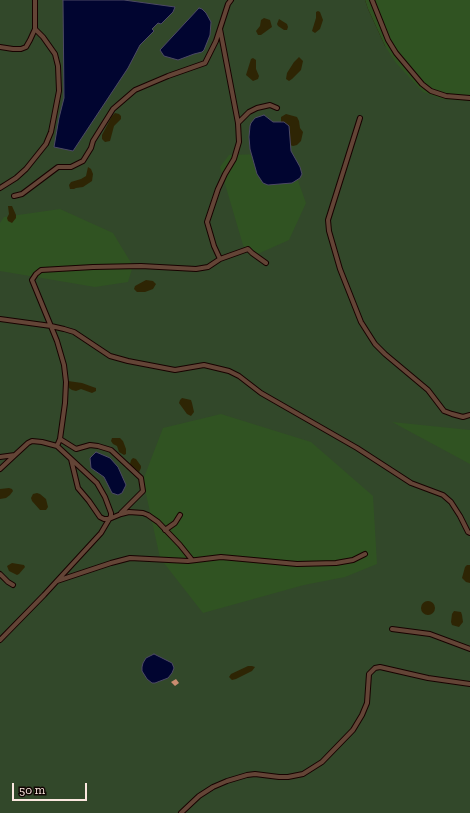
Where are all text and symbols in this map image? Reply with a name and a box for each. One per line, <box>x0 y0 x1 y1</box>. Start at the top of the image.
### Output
scale bar <box>14 775 89 801</box>
text: 50 m <box>19 783 45 797</box>

